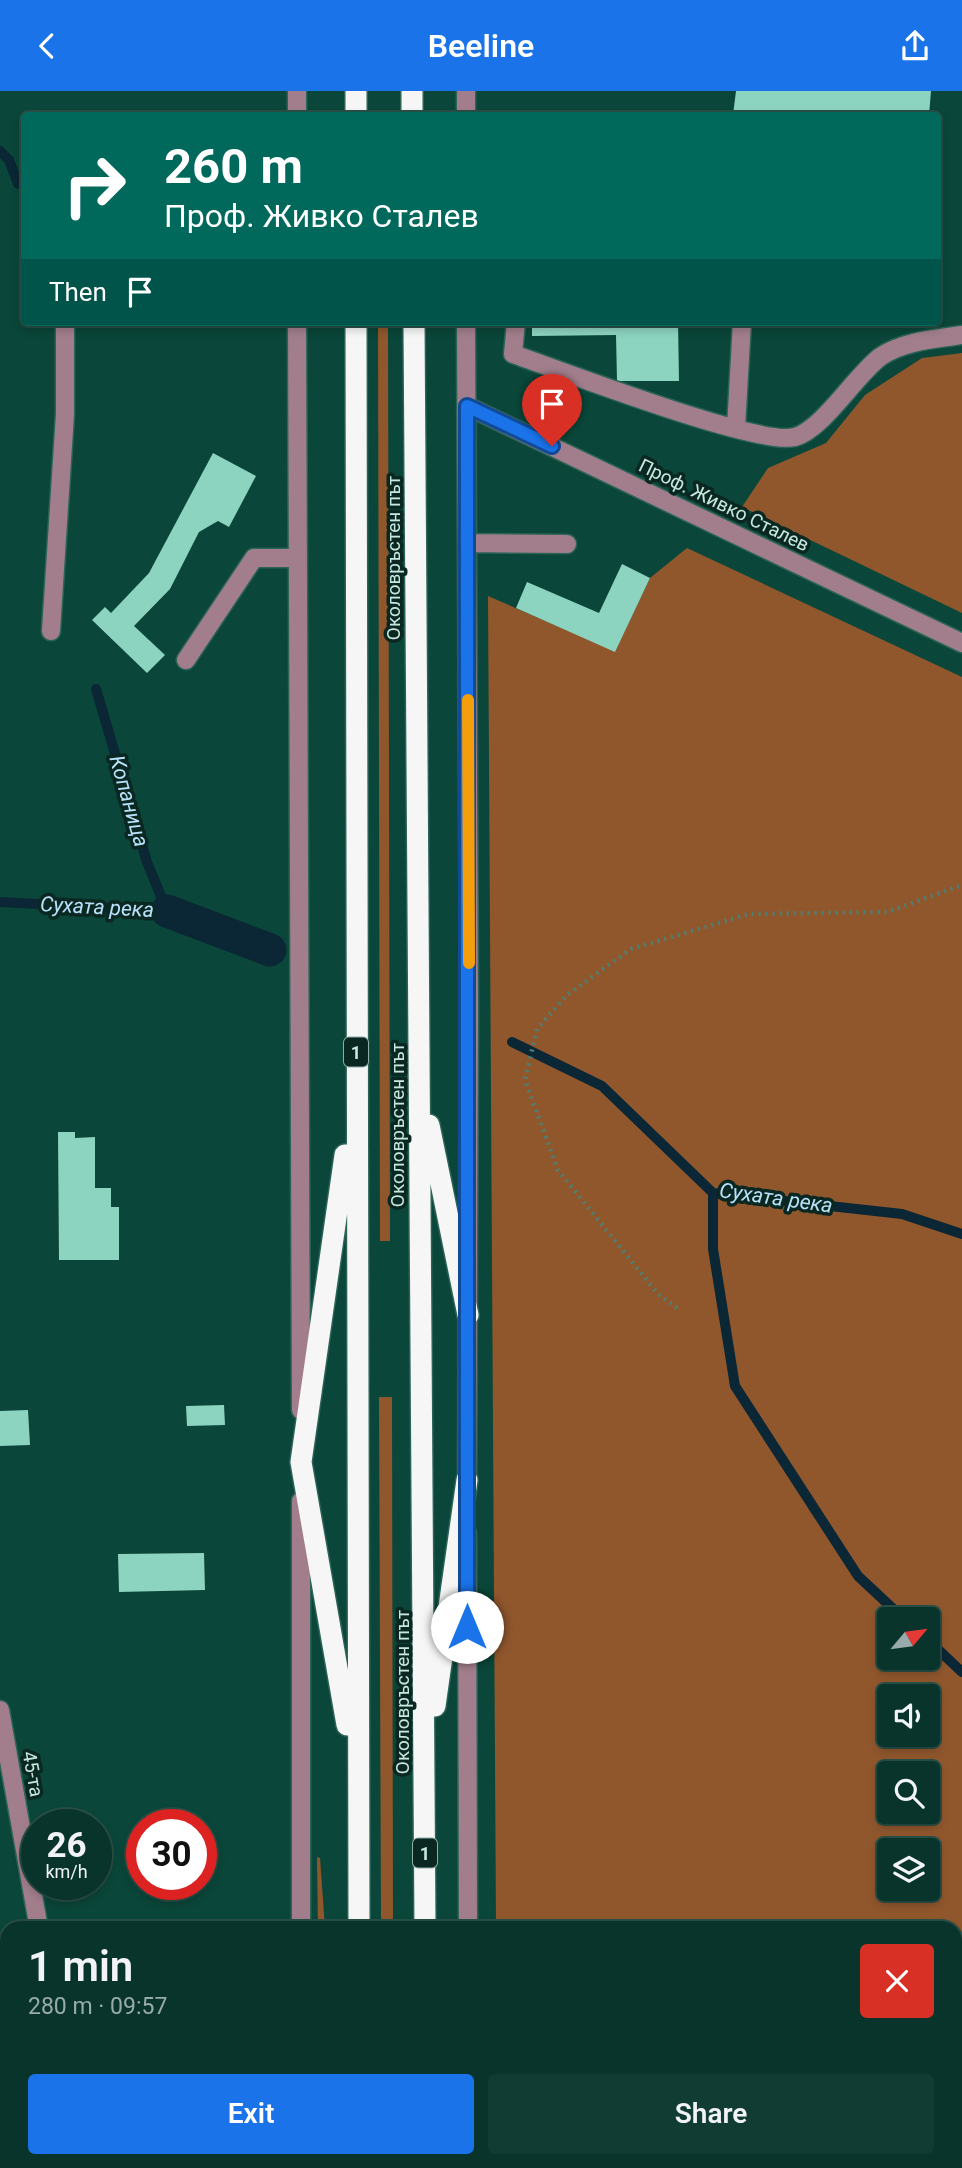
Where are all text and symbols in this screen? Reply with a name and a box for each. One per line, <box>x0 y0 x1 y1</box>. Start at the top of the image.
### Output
icon: back <box>28 27 66 65</box>
text: Beeline <box>428 27 534 65</box>
icon: share <box>896 27 934 65</box>
text: 260 m <box>164 138 303 195</box>
icon: right <box>49 140 140 231</box>
text: Проф. Живко Сталев <box>164 197 479 235</box>
icon: arrive <box>121 273 159 311</box>
text: Then <box>49 277 107 307</box>
pin <box>522 374 582 446</box>
icon: arrive <box>533 385 571 423</box>
street label: Проф. Живко Сталев <box>635 454 813 556</box>
street label: Околовръстен път <box>382 476 405 640</box>
water label: Копаница <box>105 753 153 849</box>
water label: Сухата река <box>39 892 155 922</box>
road number: 1 <box>344 1037 368 1067</box>
street label: Околовръстен път <box>386 1043 409 1207</box>
water label: Сухата река <box>718 1178 834 1218</box>
position arrow <box>430 1590 504 1664</box>
north arrow <box>877 1607 940 1669</box>
map controls <box>877 1607 940 1901</box>
street label: Околовръстен път <box>391 1610 414 1774</box>
button: sound <box>877 1684 940 1747</box>
street label: 45-та <box>18 1749 48 1799</box>
button: search <box>877 1761 940 1824</box>
speed limit sign: 30 <box>126 1809 217 1900</box>
text: 26 <box>46 1825 87 1866</box>
button: layers <box>877 1838 940 1901</box>
road number: 1 <box>413 1839 437 1868</box>
text: km/h <box>45 1861 88 1882</box>
text: 1 min <box>28 1942 133 1991</box>
button: close <box>860 1944 934 2018</box>
text: 280 m · 09:57 <box>28 1993 167 2020</box>
button: Exit <box>28 2074 474 2154</box>
button: Share <box>488 2074 934 2154</box>

